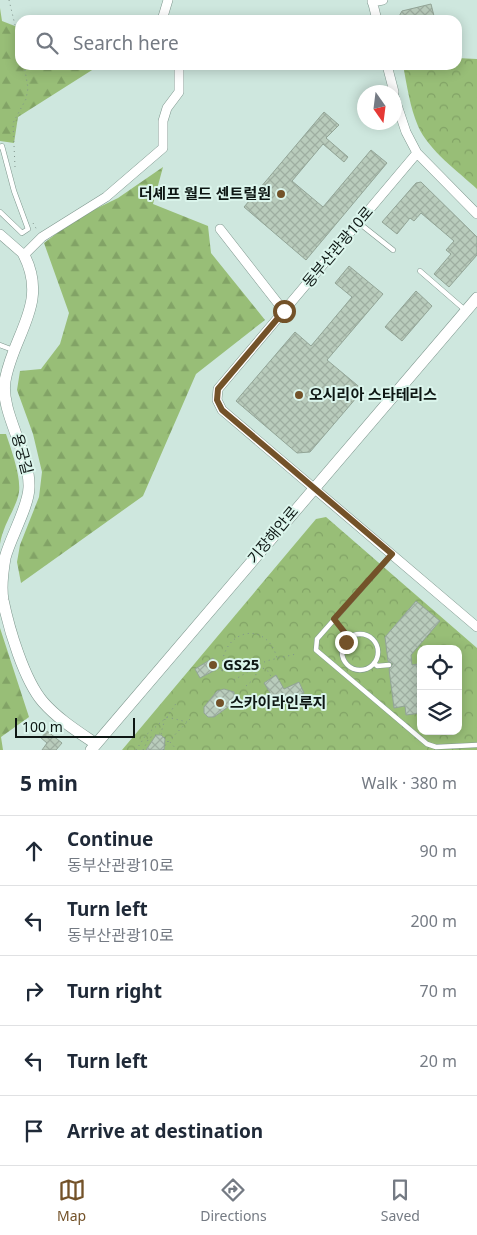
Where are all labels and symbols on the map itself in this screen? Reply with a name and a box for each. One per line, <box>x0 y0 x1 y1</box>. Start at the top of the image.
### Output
north arrow <box>357 85 402 130</box>
place label: 더셰프 월드 센트럴원 <box>139 183 271 203</box>
marker: 더셰프 월드 센트럴원 <box>275 188 287 200</box>
street label: 동부산관광10로 <box>297 202 377 291</box>
route start <box>273 300 296 323</box>
place label: 오시리아 스타테리스 <box>309 384 437 404</box>
marker: 오시리아 스타테리스 <box>293 389 305 401</box>
street label: 용궁길 <box>8 431 38 476</box>
street label: 기장해안로 <box>242 501 302 567</box>
route end <box>335 631 358 654</box>
place label: GS25 <box>223 654 259 674</box>
marker: GS25 <box>207 659 219 671</box>
place label: 스카이라인루지 <box>230 692 327 712</box>
marker: 스카이라인루지 <box>214 697 226 709</box>
scale bar <box>15 715 135 738</box>

